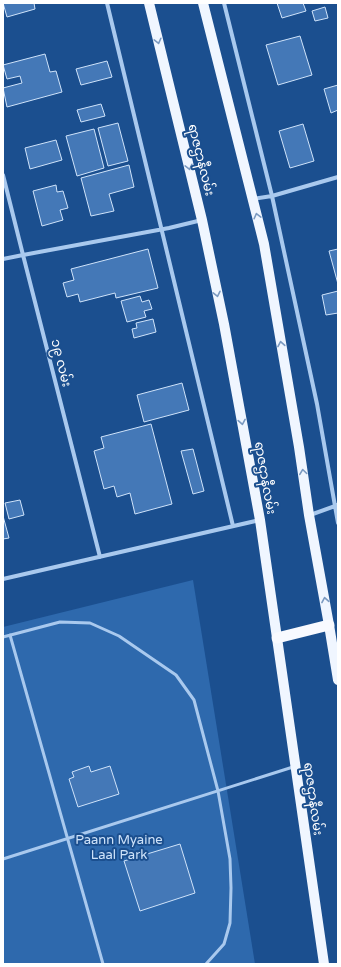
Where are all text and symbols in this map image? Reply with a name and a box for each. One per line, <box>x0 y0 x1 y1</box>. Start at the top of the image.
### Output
one-way arrow <box>153 37 162 44</box>
street label: ရာဇဌာနီလမ်း <box>182 122 219 198</box>
one-way arrow <box>184 163 193 170</box>
one-way arrow <box>253 213 262 220</box>
one-way arrow <box>213 291 221 297</box>
street label: ၁၉ လမ်း <box>45 337 76 389</box>
one-way arrow <box>278 341 286 347</box>
one-way arrow <box>237 419 245 425</box>
street label: ရာဇဌာနီလမ်း <box>249 440 280 516</box>
one-way arrow <box>299 469 308 475</box>
one-way arrow <box>321 597 330 603</box>
street label: ရာဇဌာနီလမ်း <box>298 761 327 837</box>
park label: Paann Myaine Laal Park <box>75 832 163 863</box>

